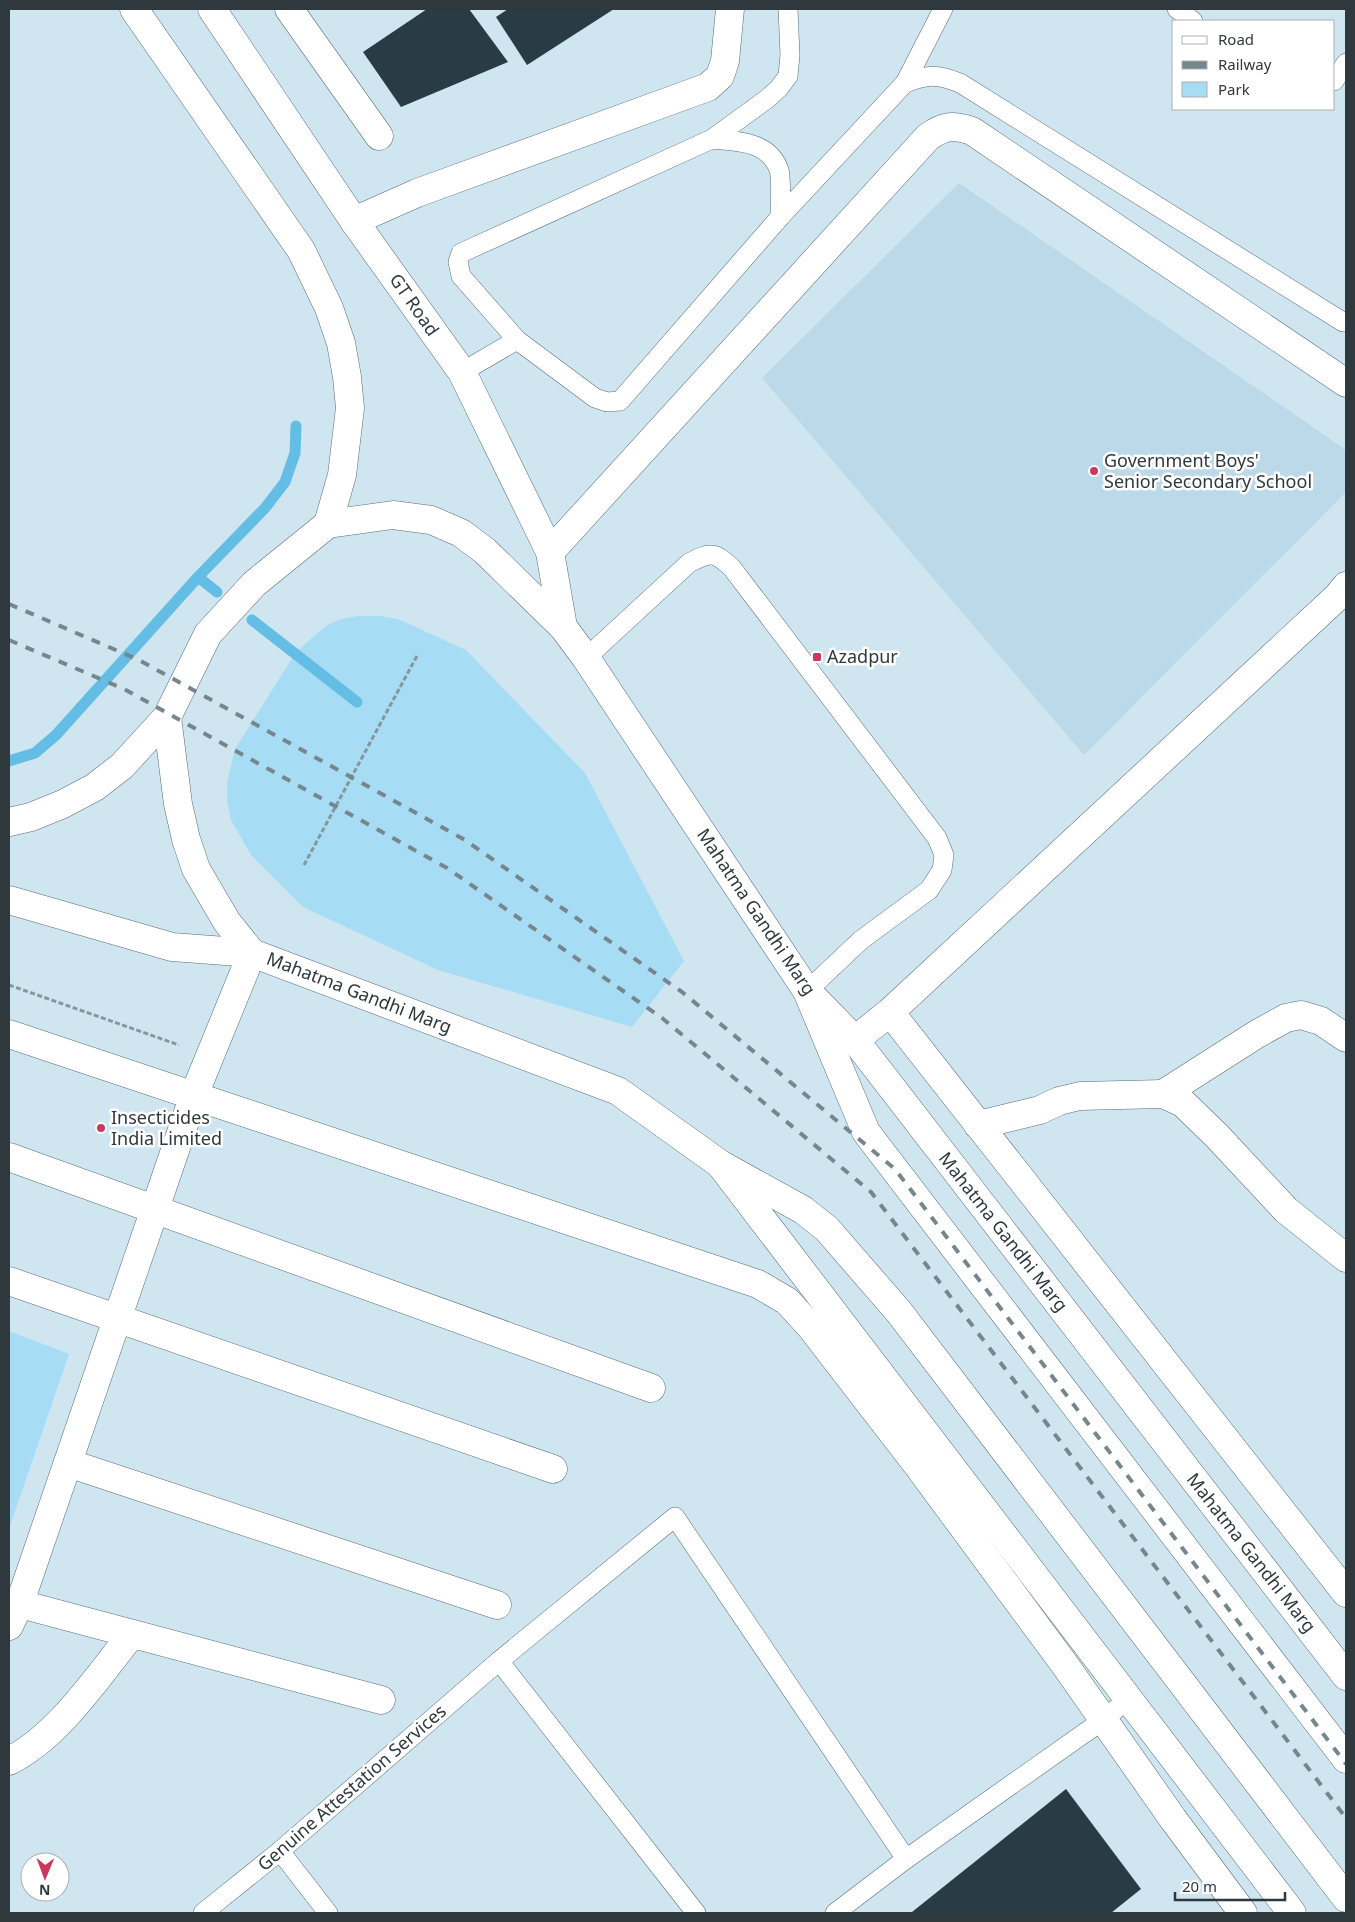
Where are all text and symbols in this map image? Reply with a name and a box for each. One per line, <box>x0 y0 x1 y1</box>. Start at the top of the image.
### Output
legend <box>1172 20 1335 110</box>
text: Road <box>1218 29 1254 49</box>
text: Railway <box>1218 54 1272 74</box>
text: Park <box>1218 79 1250 99</box>
street label: GT Road <box>385 268 445 340</box>
place label: Government Boys' Senior Secondary School <box>1104 448 1312 493</box>
marker: Government Boys' Senior Secondary School <box>1088 465 1100 477</box>
place label: Azadpur <box>827 644 898 668</box>
marker: Azadpur <box>811 651 823 663</box>
street label: Mahatma Gandhi Marg <box>692 823 822 1000</box>
street label: Mahatma Gandhi Marg <box>263 946 455 1038</box>
place label: Insecticides India Limited <box>111 1105 222 1150</box>
marker: Insecticides India Limited <box>95 1122 107 1134</box>
street label: Mahatma Gandhi Marg <box>934 1147 1074 1316</box>
street label: Mahatma Gandhi Marg <box>1182 1468 1322 1637</box>
street label: Genuine Attestation Services <box>252 1699 451 1876</box>
north arrow <box>20 1852 70 1902</box>
scale bar <box>1175 1870 1285 1902</box>
text: 20 m <box>1182 1876 1217 1896</box>
text: N <box>39 1881 51 1900</box>

